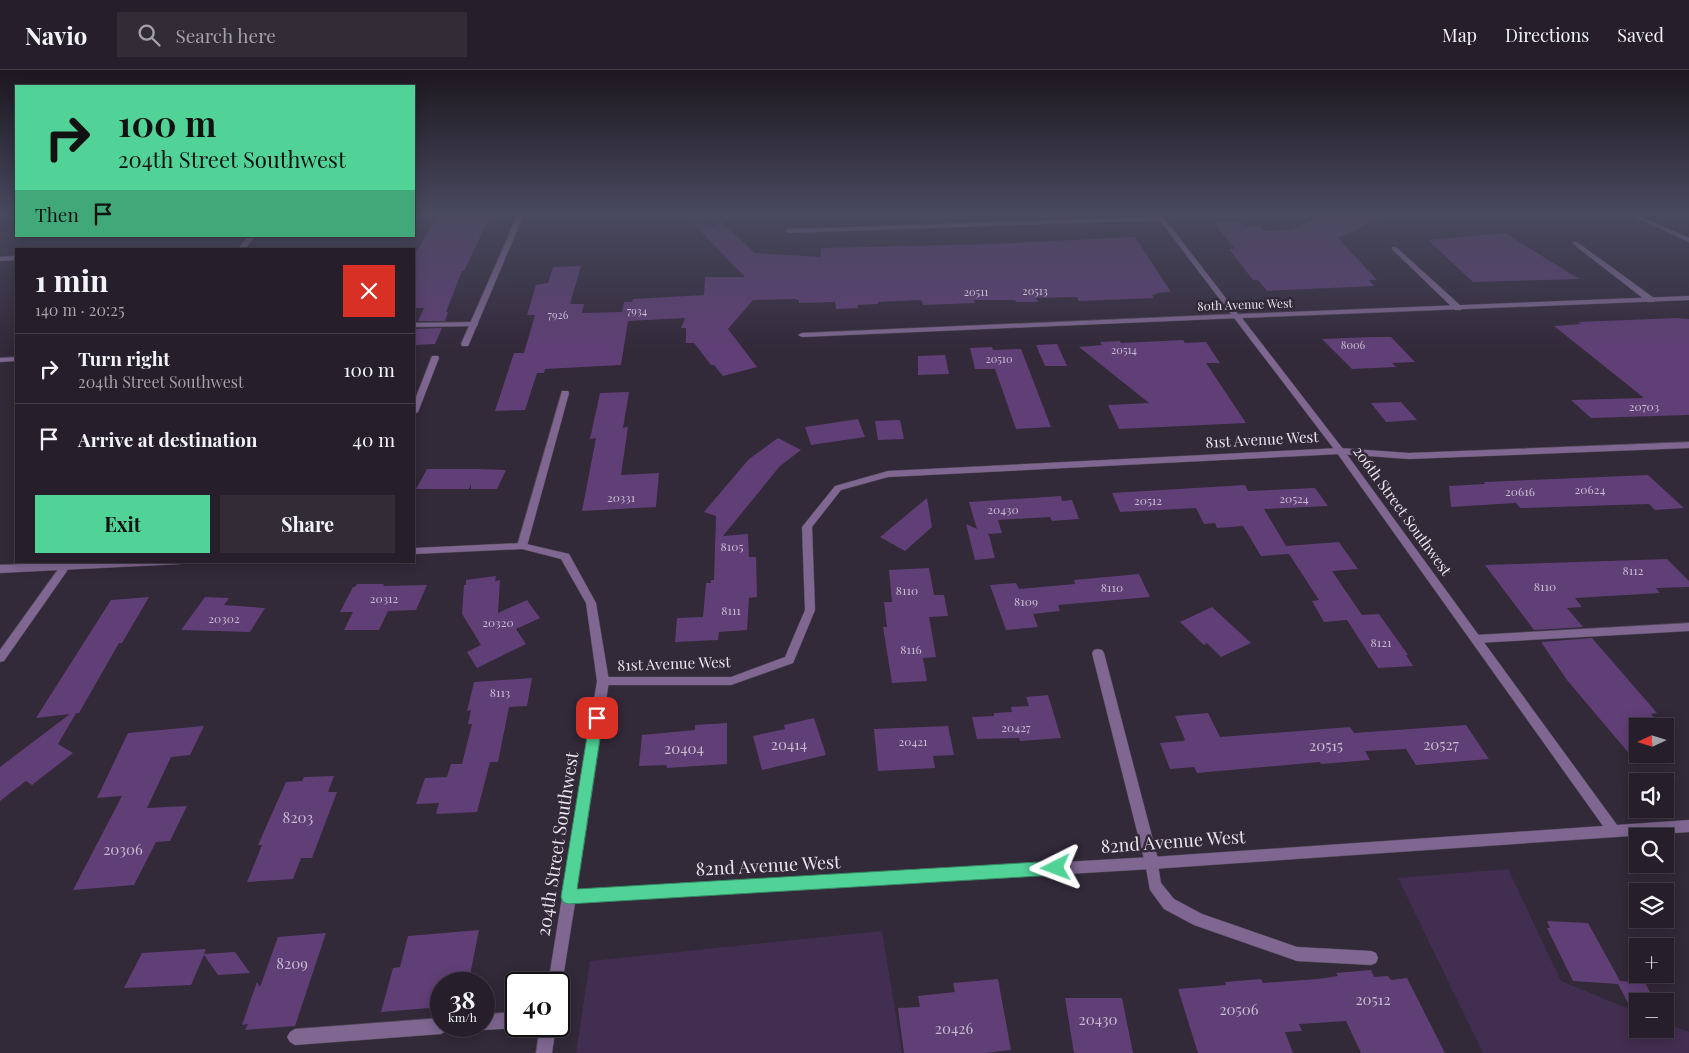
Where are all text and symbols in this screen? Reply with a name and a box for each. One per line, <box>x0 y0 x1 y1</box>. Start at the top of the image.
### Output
search box <box>117 12 467 57</box>
text: Navio <box>25 19 87 51</box>
icon: search <box>135 21 163 49</box>
text: Search here <box>175 22 276 48</box>
text: Map <box>1442 23 1477 47</box>
text: Directions <box>1505 23 1589 47</box>
text: Saved <box>1617 23 1664 47</box>
text: 100 m <box>118 99 216 146</box>
icon: right <box>35 105 100 170</box>
text: 204th Street Southwest <box>118 144 346 174</box>
icon: arrive <box>89 200 117 228</box>
text: Then <box>35 201 79 227</box>
text: 1 min <box>35 260 109 300</box>
button: close <box>343 265 395 317</box>
house number: 20513 <box>1022 283 1048 298</box>
house number: 20511 <box>964 284 988 299</box>
street label: 80th Avenue West <box>1197 294 1294 314</box>
text: 140 m · 20:25 <box>35 299 125 320</box>
house number: 7934 <box>627 303 648 318</box>
house number: 7926 <box>547 307 569 322</box>
house number: 8006 <box>1341 337 1366 352</box>
house number: 20514 <box>1111 342 1138 357</box>
text: Turn right <box>78 345 170 371</box>
house number: 20510 <box>985 351 1013 366</box>
icon: right <box>35 355 63 383</box>
text: 100 m <box>344 356 395 382</box>
text: 204th Street Southwest <box>78 371 244 392</box>
house number: 20703 <box>1629 398 1659 414</box>
icon: arrive <box>35 425 63 453</box>
text: Arrive at destination <box>78 426 258 452</box>
text: 40 m <box>353 426 395 452</box>
street label: 81st Avenue West <box>1205 426 1320 452</box>
street label: 206th Street Southwest <box>1349 442 1457 580</box>
house number: 20624 <box>1575 481 1605 497</box>
house number: 20616 <box>1505 483 1535 499</box>
house number: 20331 <box>607 489 636 505</box>
house number: 20524 <box>1279 490 1309 506</box>
house number: 20512 <box>1134 492 1162 508</box>
button: Exit <box>35 495 210 553</box>
button: Share <box>220 495 395 553</box>
house number: 20430 <box>987 501 1019 517</box>
house number: 8105 <box>721 538 743 554</box>
house number: 8112 <box>1623 562 1644 578</box>
house number: 8110 <box>1534 578 1556 594</box>
house number: 8110 <box>1101 579 1123 595</box>
house number: 8110 <box>896 582 918 598</box>
house number: 20312 <box>370 590 399 606</box>
house number: 8109 <box>1014 593 1038 609</box>
house number: 8111 <box>721 602 741 618</box>
house number: 20302 <box>208 610 240 626</box>
house number: 20320 <box>482 614 514 630</box>
house number: 8121 <box>1371 634 1392 650</box>
house number: 8116 <box>900 641 922 657</box>
street label: 81st Avenue West <box>617 651 732 675</box>
house number: 8113 <box>490 684 510 700</box>
pin <box>576 697 618 739</box>
icon: arrive <box>583 704 611 732</box>
north arrow <box>1629 718 1674 762</box>
map controls <box>1629 718 1674 1038</box>
house number: 20427 <box>1001 719 1031 735</box>
house number: 20421 <box>898 733 928 749</box>
house number: 20414 <box>771 734 807 754</box>
house number: 20527 <box>1423 734 1459 754</box>
house number: 20515 <box>1309 735 1343 755</box>
house number: 20404 <box>664 738 704 758</box>
street label: 204th Street Southwest <box>531 749 584 938</box>
button: sound <box>1629 773 1674 818</box>
house number: 8203 <box>283 807 314 827</box>
street label: 82nd Avenue West <box>1100 824 1247 858</box>
button: search <box>1629 828 1674 873</box>
house number: 20306 <box>103 839 143 859</box>
position arrow <box>1029 841 1081 893</box>
street label: 82nd Avenue West <box>695 849 842 881</box>
button: layers <box>1629 883 1674 928</box>
button: + <box>1629 938 1674 983</box>
house number: 8209 <box>276 953 308 973</box>
speed limit sign: 40 <box>505 972 570 1037</box>
text: 38 <box>449 982 476 1015</box>
house number: 20512 <box>1355 989 1391 1009</box>
button: − <box>1629 993 1674 1038</box>
house number: 20506 <box>1219 999 1259 1019</box>
text: km/h <box>448 1009 477 1025</box>
house number: 20430 <box>1078 1009 1118 1029</box>
house number: 20426 <box>935 1018 974 1038</box>

